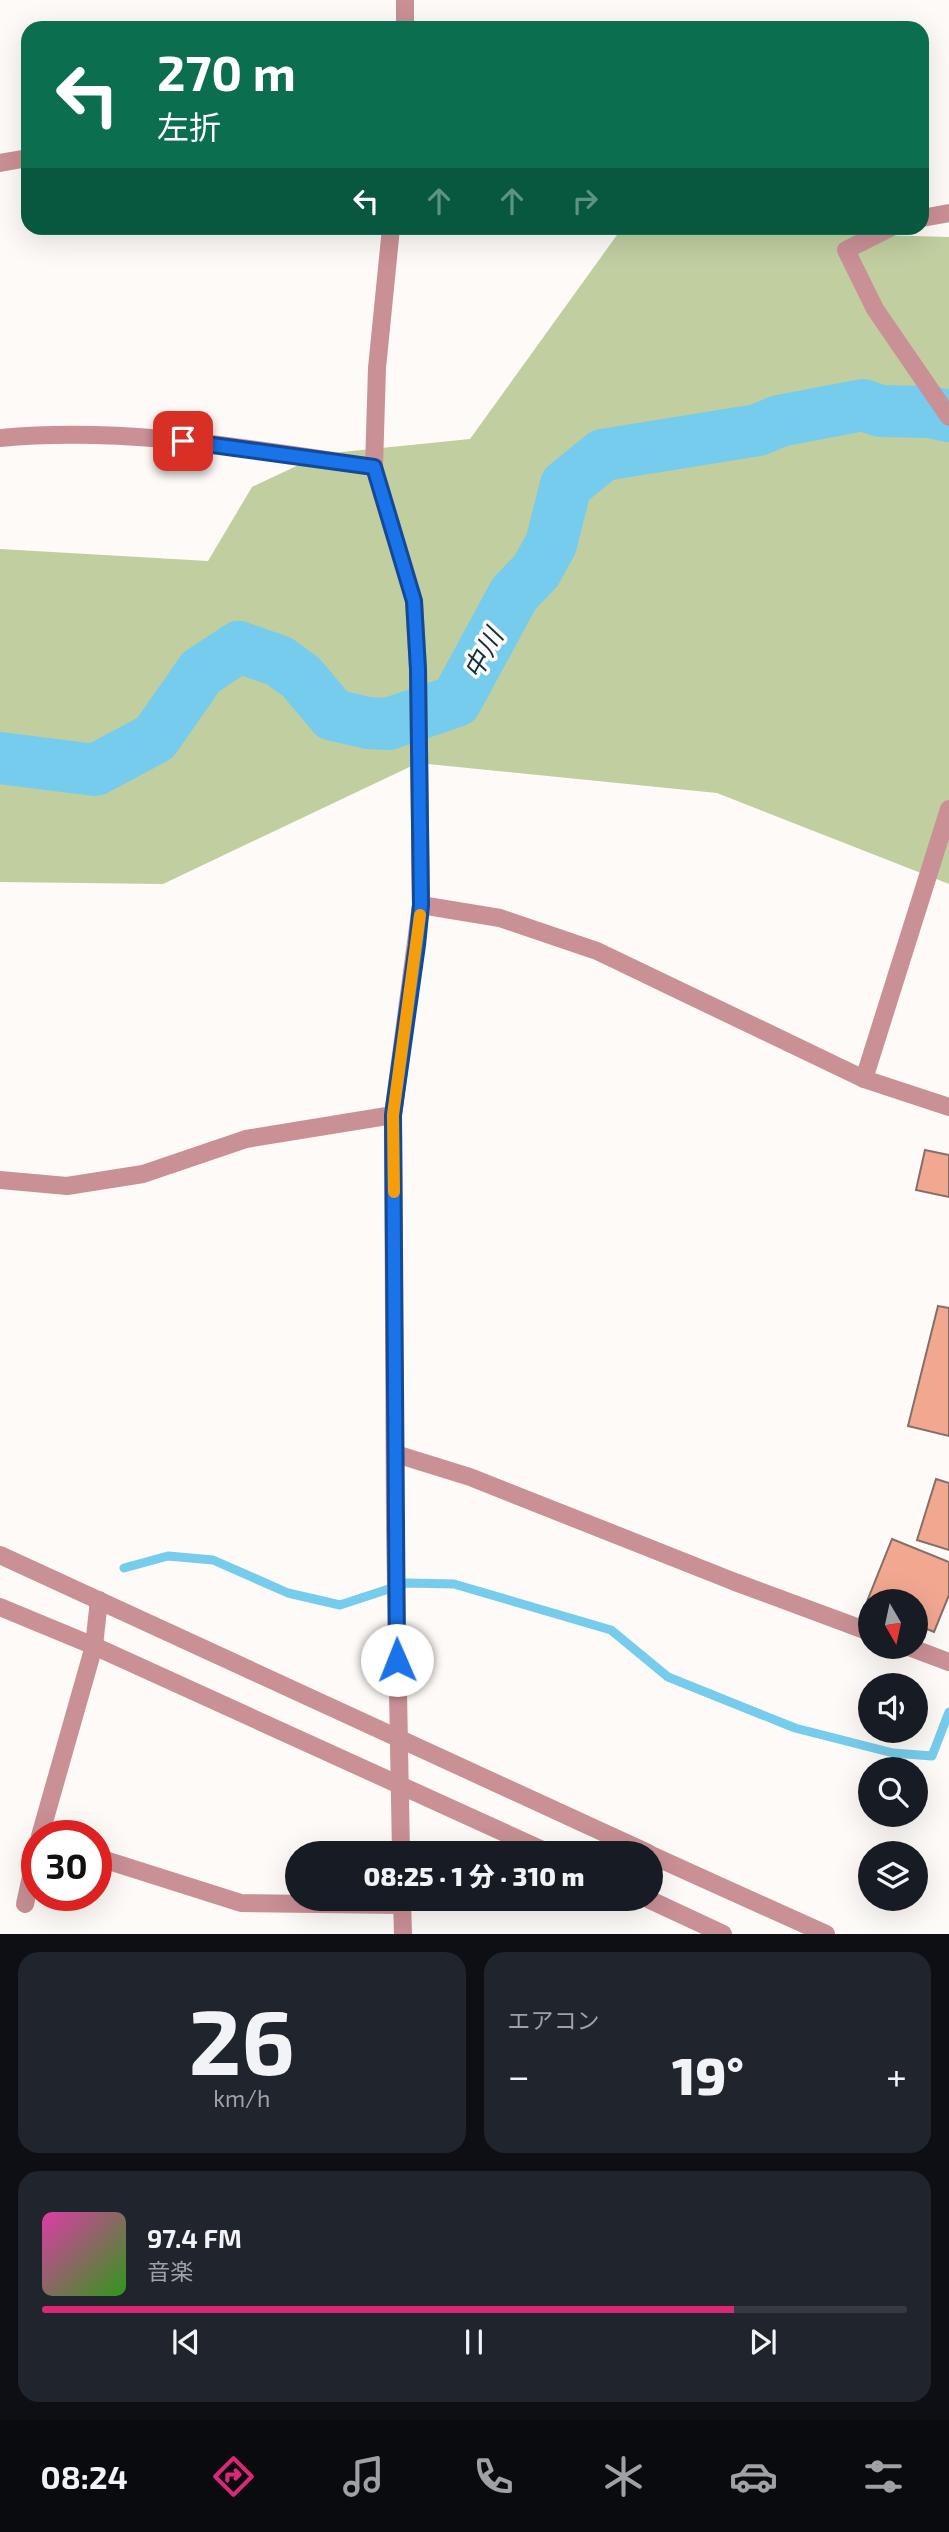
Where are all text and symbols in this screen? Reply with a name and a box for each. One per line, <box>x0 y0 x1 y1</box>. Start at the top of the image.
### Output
text: 270 m <box>157 42 296 101</box>
icon: left <box>42 49 133 140</box>
text: 左折 <box>157 107 221 145</box>
icon: left <box>347 182 385 220</box>
icon: ahead <box>420 182 458 220</box>
icon: ahead <box>493 182 531 220</box>
icon: right <box>566 182 604 220</box>
pin <box>153 411 213 471</box>
icon: arrive <box>164 422 202 460</box>
water label: 中川 <box>456 620 510 683</box>
north arrow <box>858 1589 928 1659</box>
map controls <box>858 1589 928 1911</box>
position arrow <box>360 1623 434 1697</box>
button: sound <box>858 1673 928 1743</box>
button: search <box>858 1757 928 1827</box>
speed limit sign: 30 <box>21 1820 112 1911</box>
button: layers <box>858 1841 928 1911</box>
text: 08:25 · 1 分 · 310 m <box>364 1860 584 1891</box>
text: 26 <box>188 1984 295 2093</box>
text: エアコン <box>508 2006 600 2034</box>
text: 19° <box>672 2043 744 2105</box>
text: − <box>508 2052 530 2098</box>
text: + <box>886 2052 907 2098</box>
text: km/h <box>213 2084 270 2112</box>
text: 97.4 FM <box>147 2222 242 2253</box>
text: 音楽 <box>147 2257 193 2285</box>
icon: previous <box>167 2323 205 2361</box>
icon: pause <box>455 2323 493 2361</box>
icon: next <box>744 2323 782 2361</box>
icon: directions <box>209 2452 258 2501</box>
icon: music <box>339 2452 388 2501</box>
icon: phone <box>469 2452 518 2501</box>
icon: climate <box>599 2452 648 2501</box>
icon: car <box>729 2452 778 2501</box>
icon: filters <box>859 2452 908 2501</box>
text: 08:24 <box>41 2457 128 2495</box>

